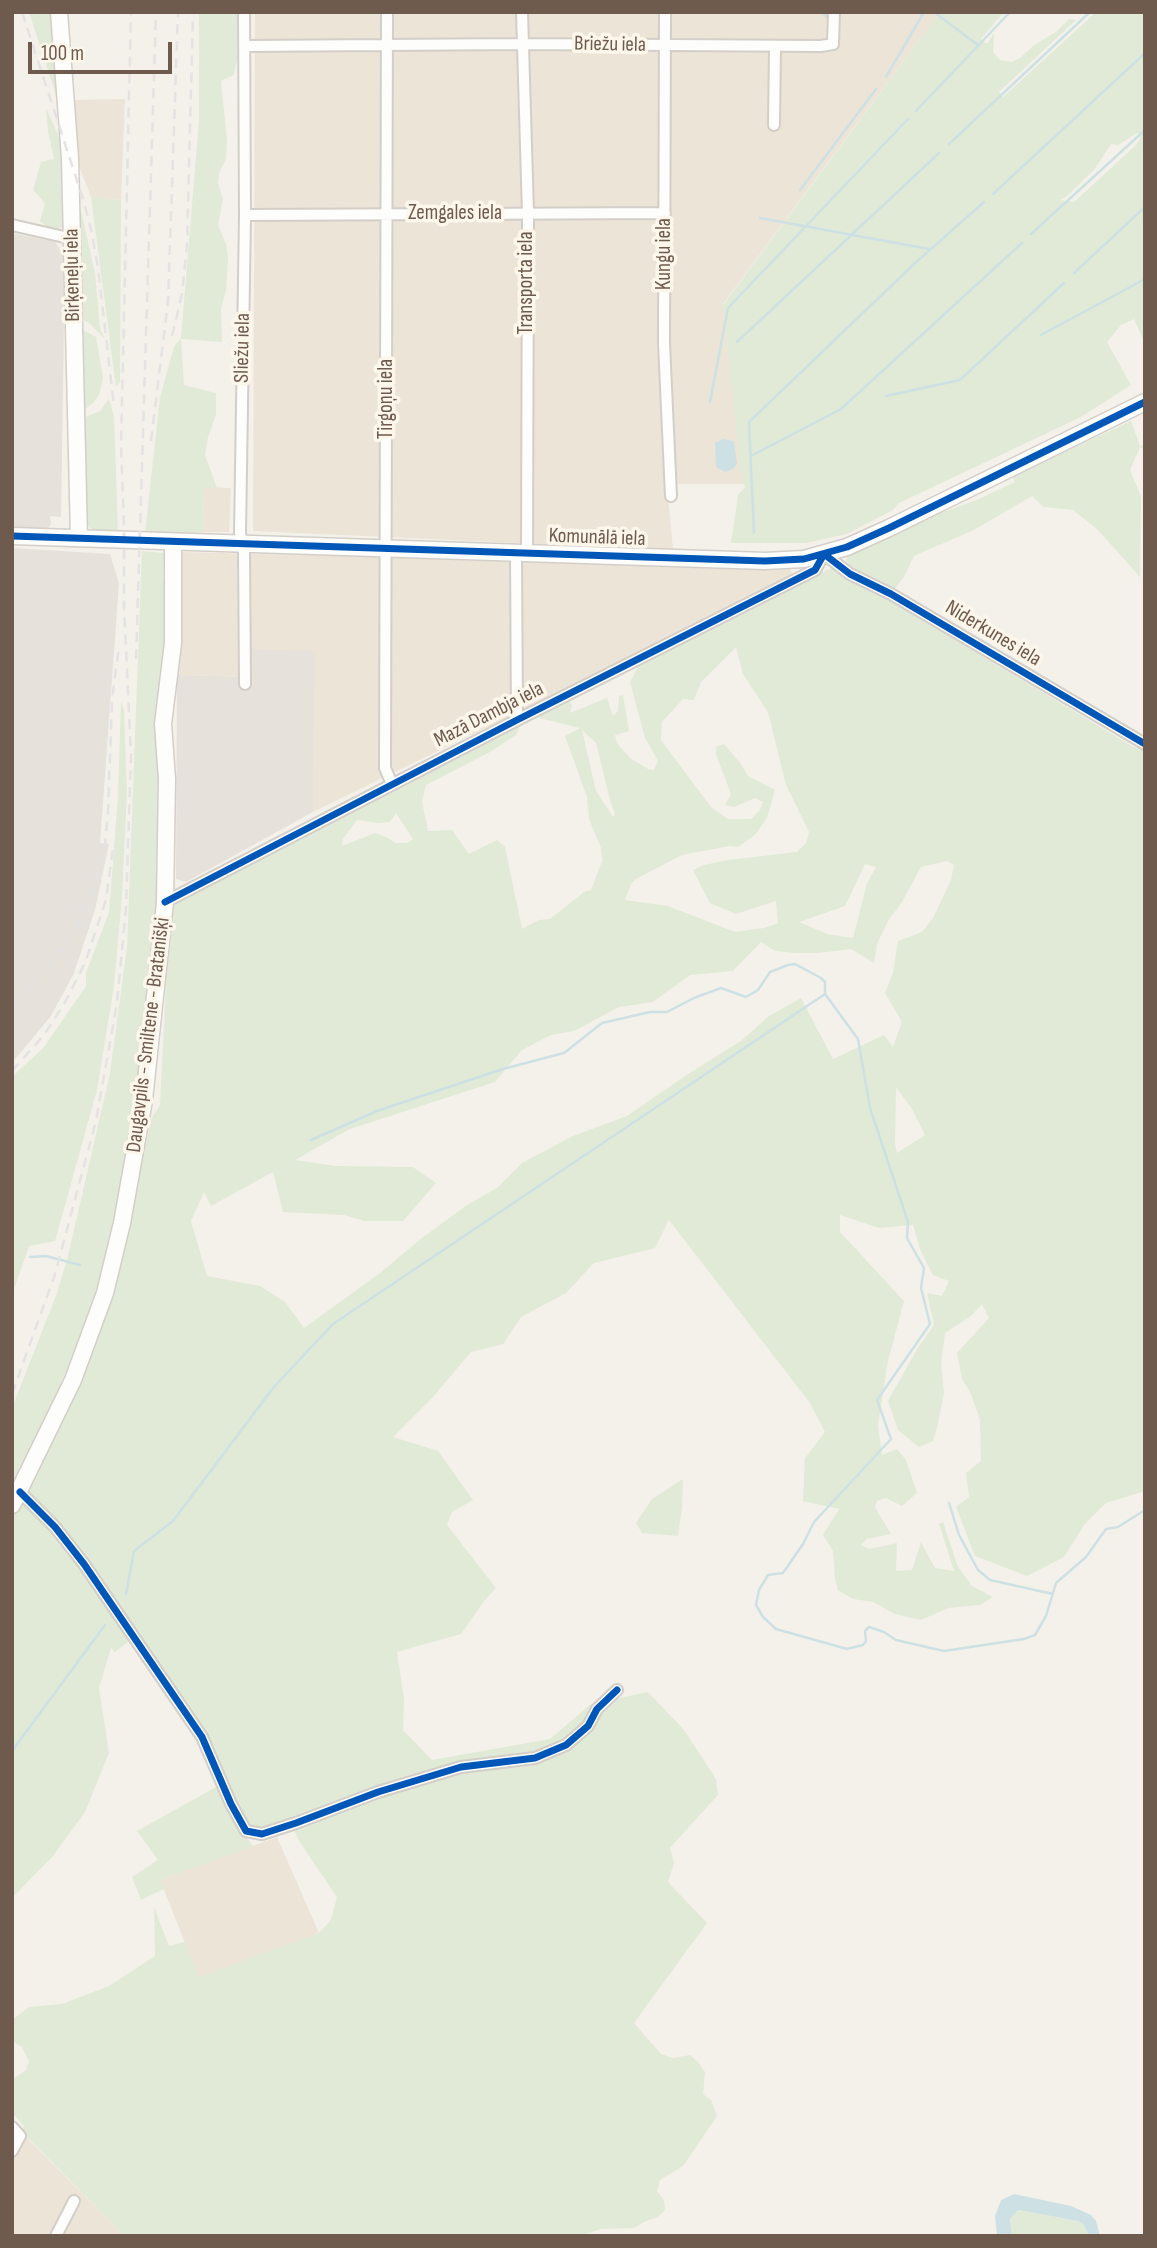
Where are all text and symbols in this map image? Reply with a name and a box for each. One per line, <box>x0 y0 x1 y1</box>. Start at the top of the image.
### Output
scale bar <box>32 28 175 72</box>
street label: Briežu iela <box>574 32 646 58</box>
text: 100 m <box>41 41 84 66</box>
street label: Zemgales iela <box>408 201 502 227</box>
street label: Kungu iela <box>652 218 678 290</box>
street label: Birķeneļu iela <box>60 228 86 322</box>
street label: Transporta iela <box>514 231 540 335</box>
street label: Sliežu iela <box>230 313 256 383</box>
street label: Tirgoņu iela <box>374 359 400 439</box>
street label: Komunālā iela <box>548 524 646 552</box>
street label: Niderkunes iela <box>941 596 1045 672</box>
street label: Mazā Dambja iela <box>430 677 548 753</box>
street label: Daugavpils - Smiltene - Bratanišķi <box>122 916 176 1154</box>

